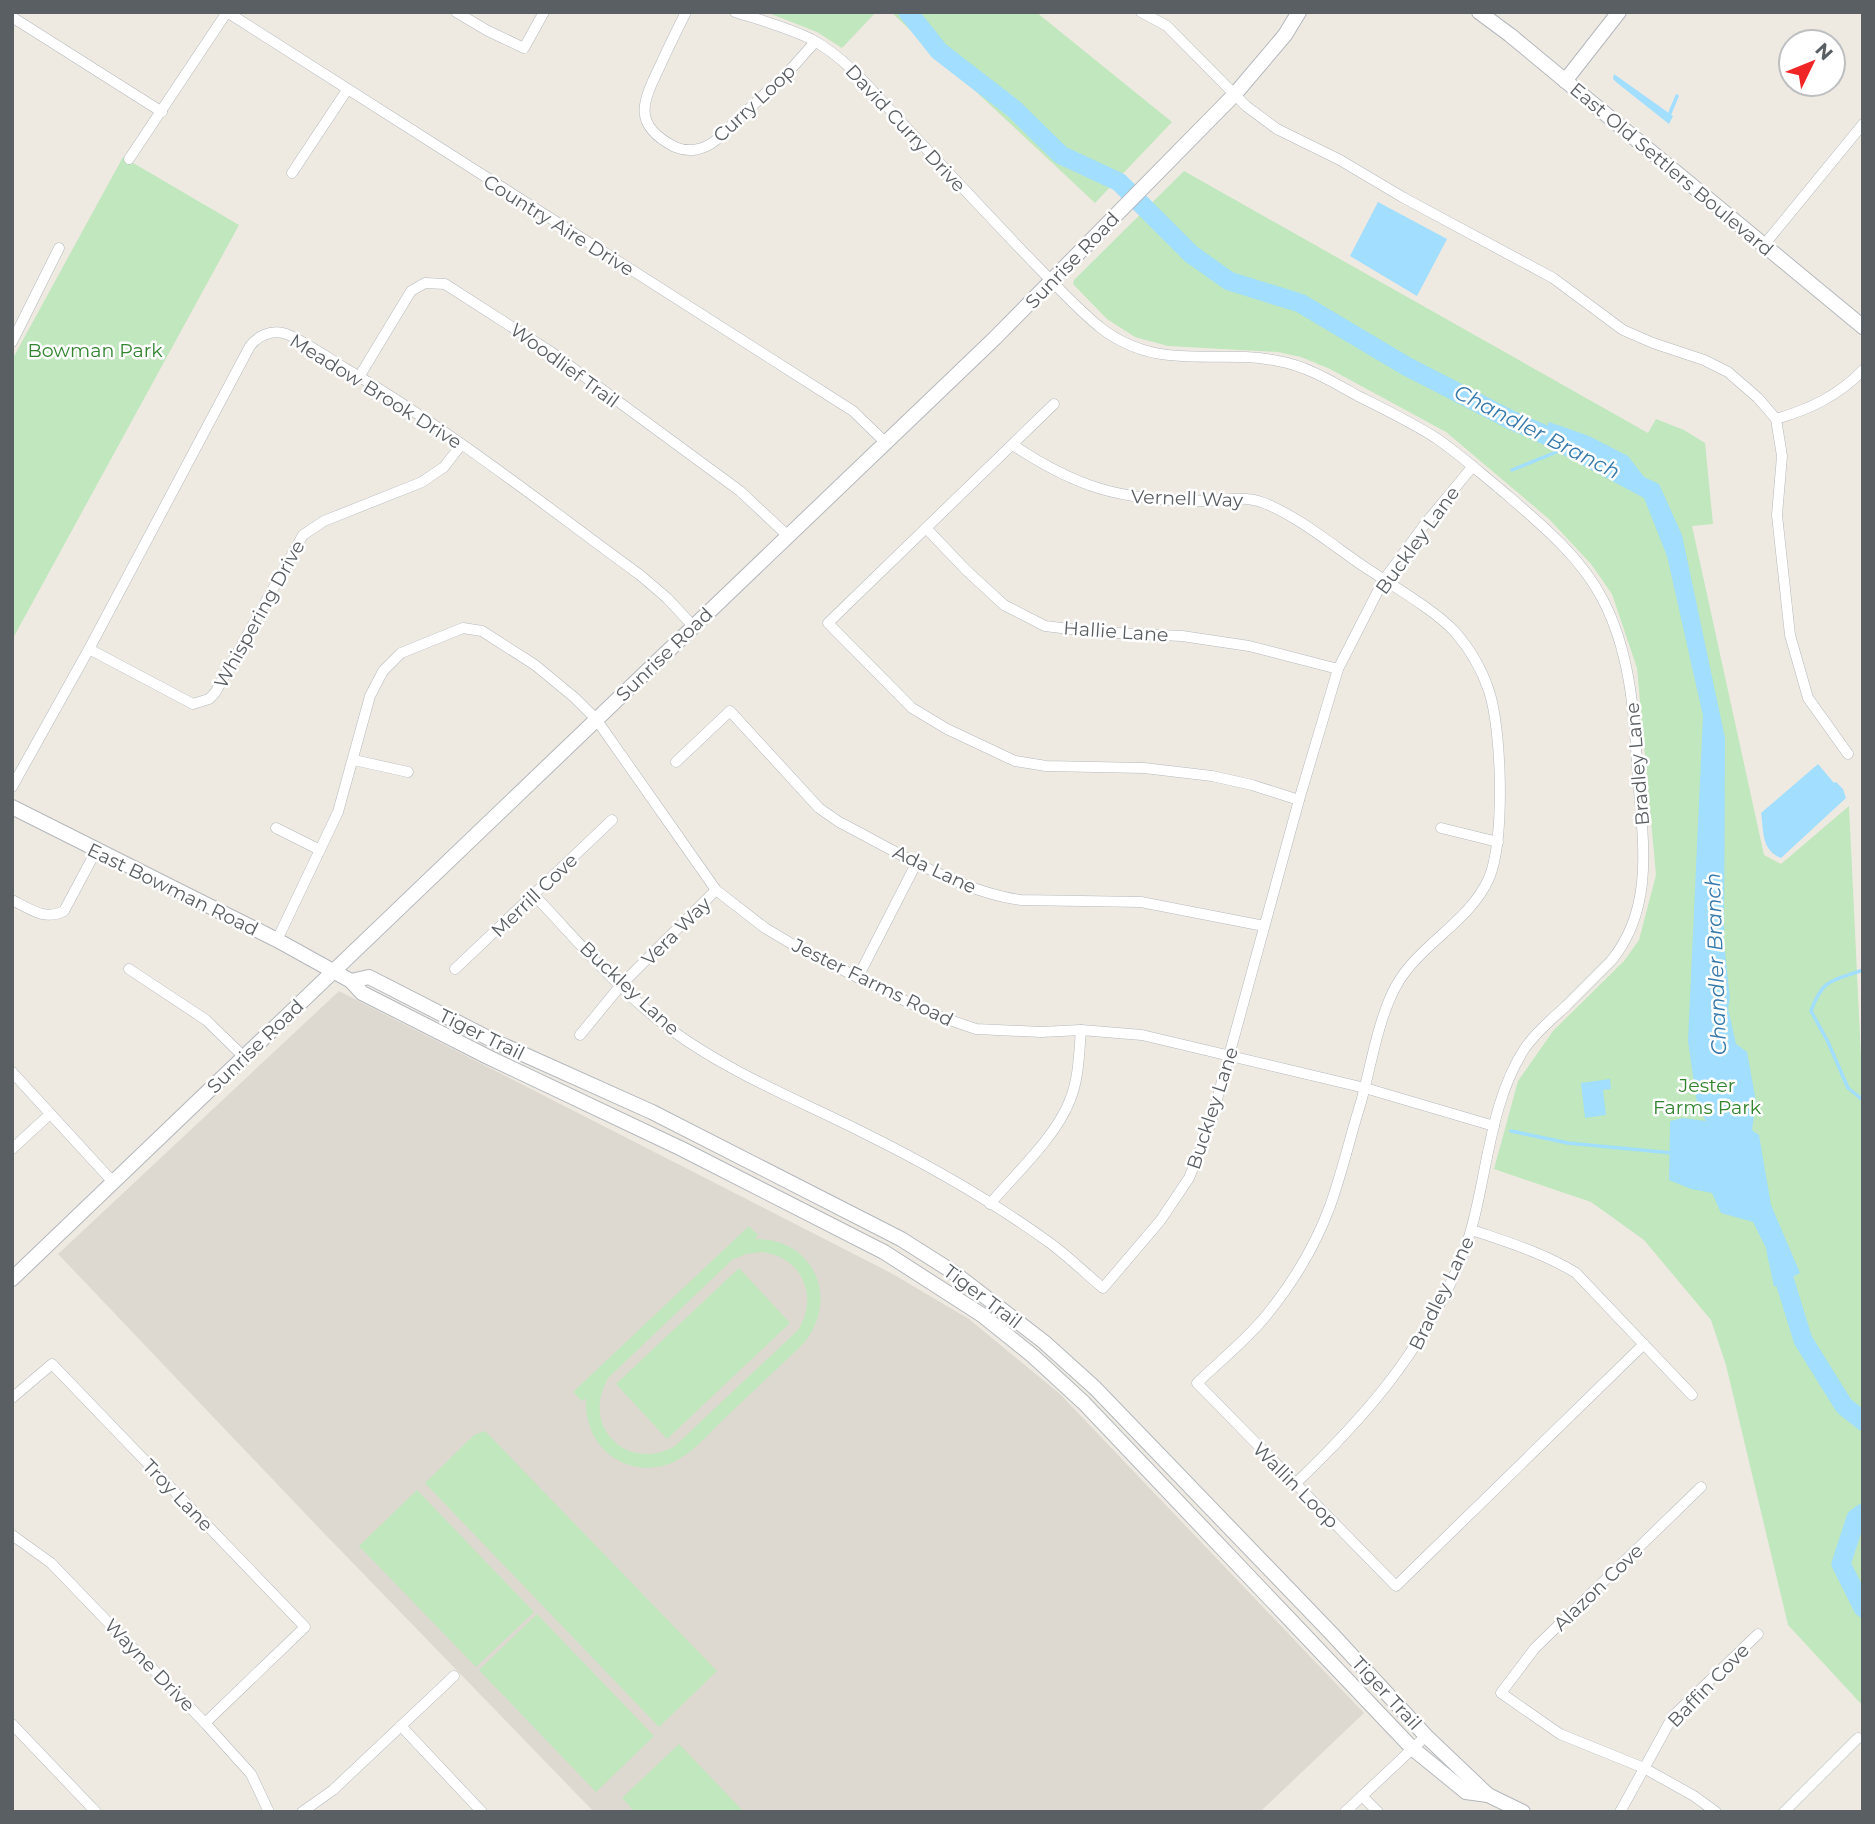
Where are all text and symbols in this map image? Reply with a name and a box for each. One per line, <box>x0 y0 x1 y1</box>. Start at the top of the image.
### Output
north arrow <box>1777 28 1847 98</box>
text: N <box>1810 38 1838 65</box>
street label: Curry Loop <box>709 59 800 147</box>
street label: David Curry Drive <box>841 60 971 197</box>
street label: East Old Settlers Boulevard <box>1565 78 1778 261</box>
street label: Country Aire Drive <box>479 170 638 281</box>
street label: Sunrise Road <box>1021 207 1124 313</box>
street label: Woodlief Trail <box>506 318 624 413</box>
street label: Meadow Brook Drive <box>286 329 466 454</box>
park label: Bowman Park <box>27 339 163 362</box>
water label: Chandler Branch <box>1450 379 1624 484</box>
street label: Buckley Lane <box>1371 482 1464 599</box>
street label: Vernell Way <box>1131 485 1244 512</box>
street label: Whispering Drive <box>209 536 310 692</box>
street label: Sunrise Road <box>611 603 717 706</box>
street label: Hallie Lane <box>1063 616 1169 647</box>
street label: Bradley Lane <box>1621 701 1654 827</box>
street label: East Bowman Road <box>84 838 262 941</box>
street label: Ada Lane <box>889 840 980 899</box>
street label: Merrill Cove <box>486 849 582 942</box>
water label: Chandler Branch <box>1700 872 1731 1056</box>
street label: Vera Way <box>637 892 716 971</box>
street label: Jester Farms Road <box>788 933 957 1031</box>
street label: Buckley Lane <box>575 936 684 1040</box>
street label: Sunrise Road <box>202 995 308 1098</box>
street label: Tiger Trail <box>435 1004 528 1065</box>
street label: Buckley Lane <box>1182 1044 1243 1172</box>
park label: Jester Farms Park <box>1653 1074 1762 1119</box>
street label: Bradley Lane <box>1404 1233 1479 1354</box>
street label: Tiger Trail <box>939 1260 1026 1333</box>
street label: Wallin Loop <box>1248 1438 1344 1533</box>
street label: Troy Lane <box>138 1454 218 1536</box>
street label: Alazon Cove <box>1549 1539 1648 1636</box>
street label: Wayne Drive <box>100 1614 200 1717</box>
street label: Baffin Cove <box>1663 1639 1754 1732</box>
street label: Tiger Trail <box>1347 1652 1426 1735</box>

